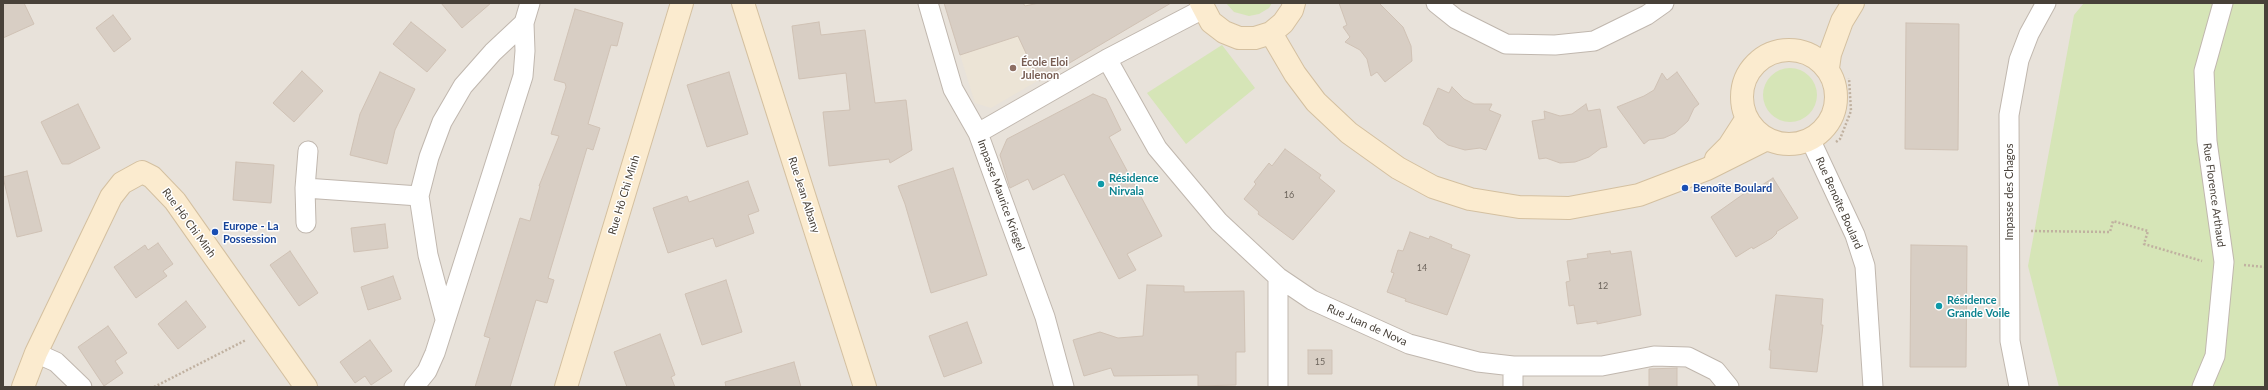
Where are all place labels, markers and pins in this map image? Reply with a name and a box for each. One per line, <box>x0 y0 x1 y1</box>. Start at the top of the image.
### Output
place label: École Eloi Julenon <box>1021 55 1068 81</box>
marker: École Eloi Julenon <box>1008 63 1018 73</box>
place label: Résidence Nirvala <box>1109 171 1159 197</box>
marker: Résidence Nirvala <box>1096 179 1106 189</box>
place label: Benoîte Boulard <box>1693 181 1772 195</box>
marker: Benoîte Boulard <box>1680 183 1690 193</box>
place label: Europe - La Possession <box>223 219 278 245</box>
marker: Europe - La Possession <box>210 227 220 237</box>
place label: Résidence Grande Voile <box>1947 293 2010 319</box>
marker: Résidence Grande Voile <box>1934 301 1944 311</box>

